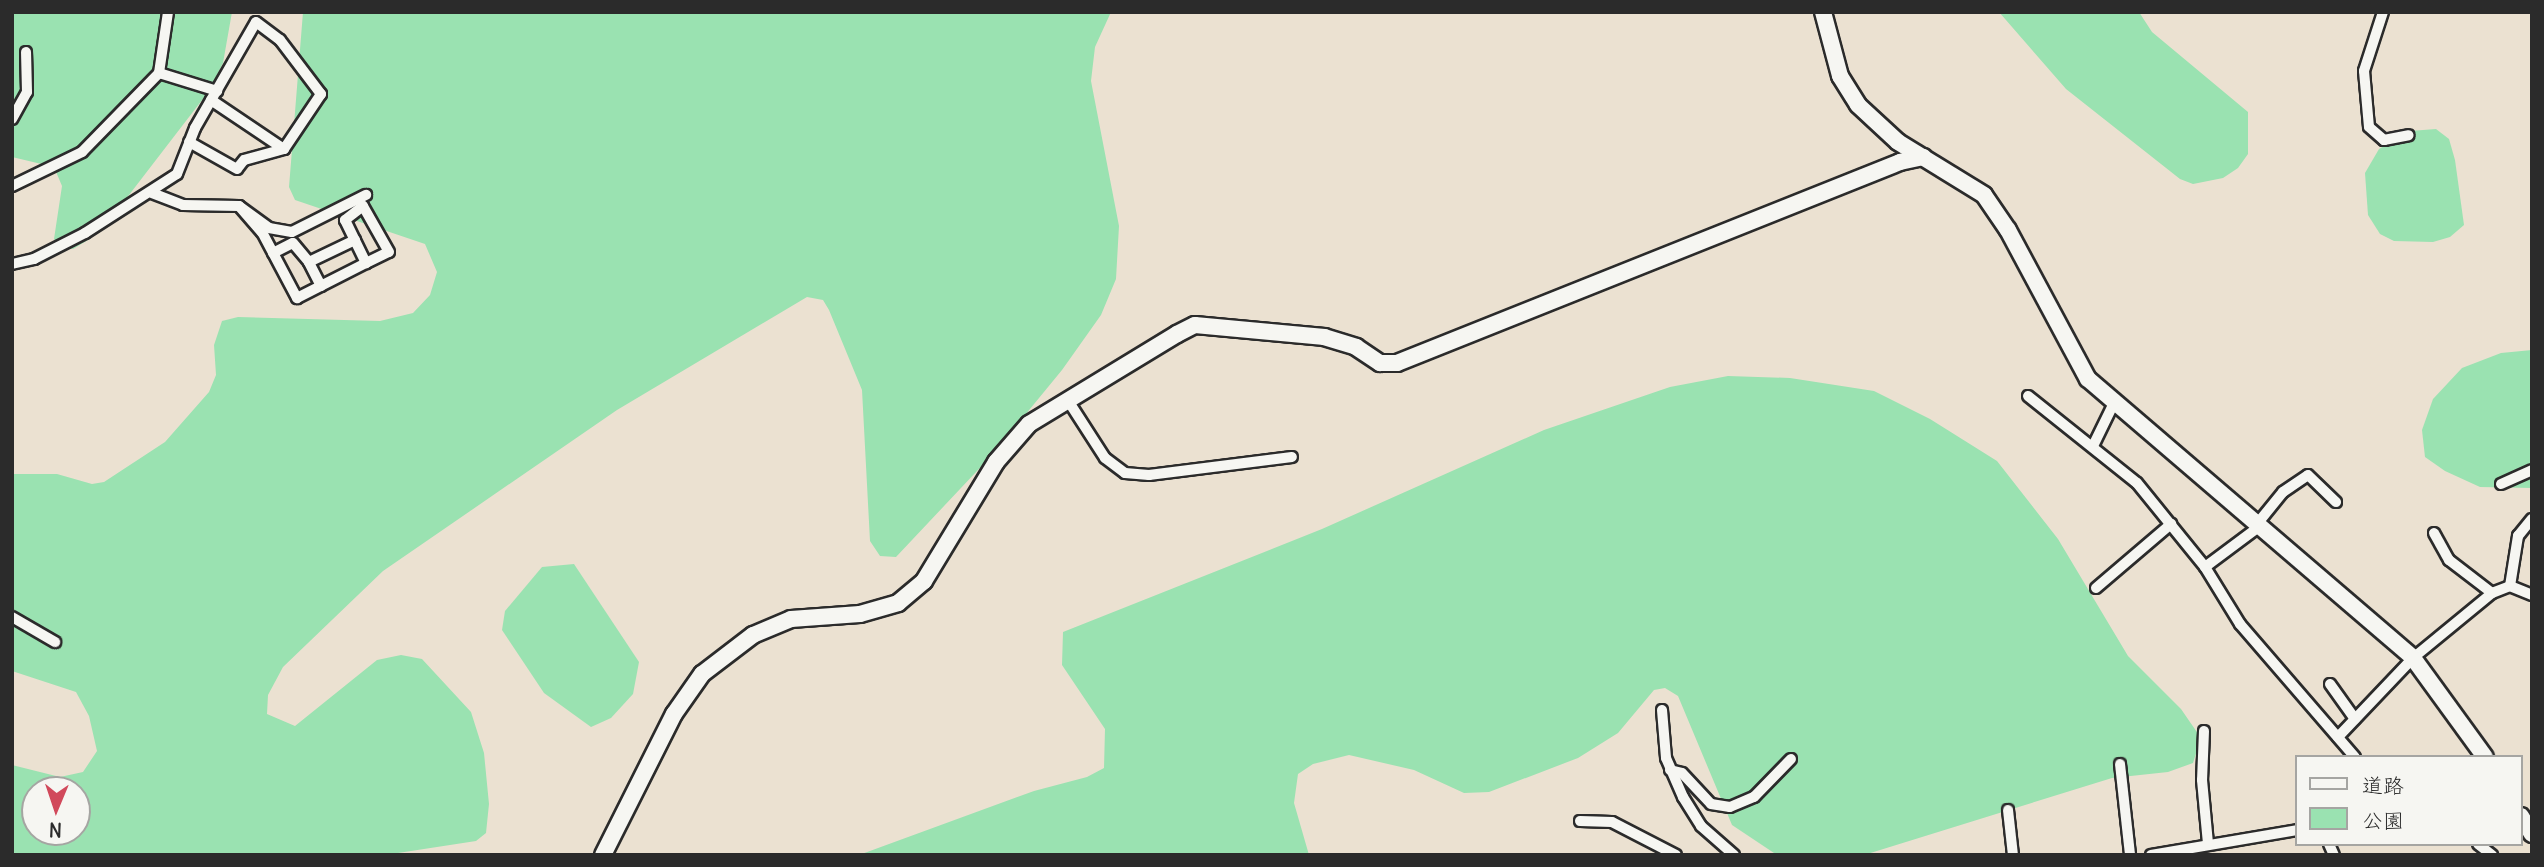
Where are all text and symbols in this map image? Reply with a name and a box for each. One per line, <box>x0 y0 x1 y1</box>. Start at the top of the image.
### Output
legend <box>2296 755 2523 846</box>
text: 道路 <box>2362 772 2404 799</box>
north arrow <box>21 776 91 846</box>
text: 公園 <box>2362 807 2404 834</box>
text: N <box>48 818 62 842</box>

